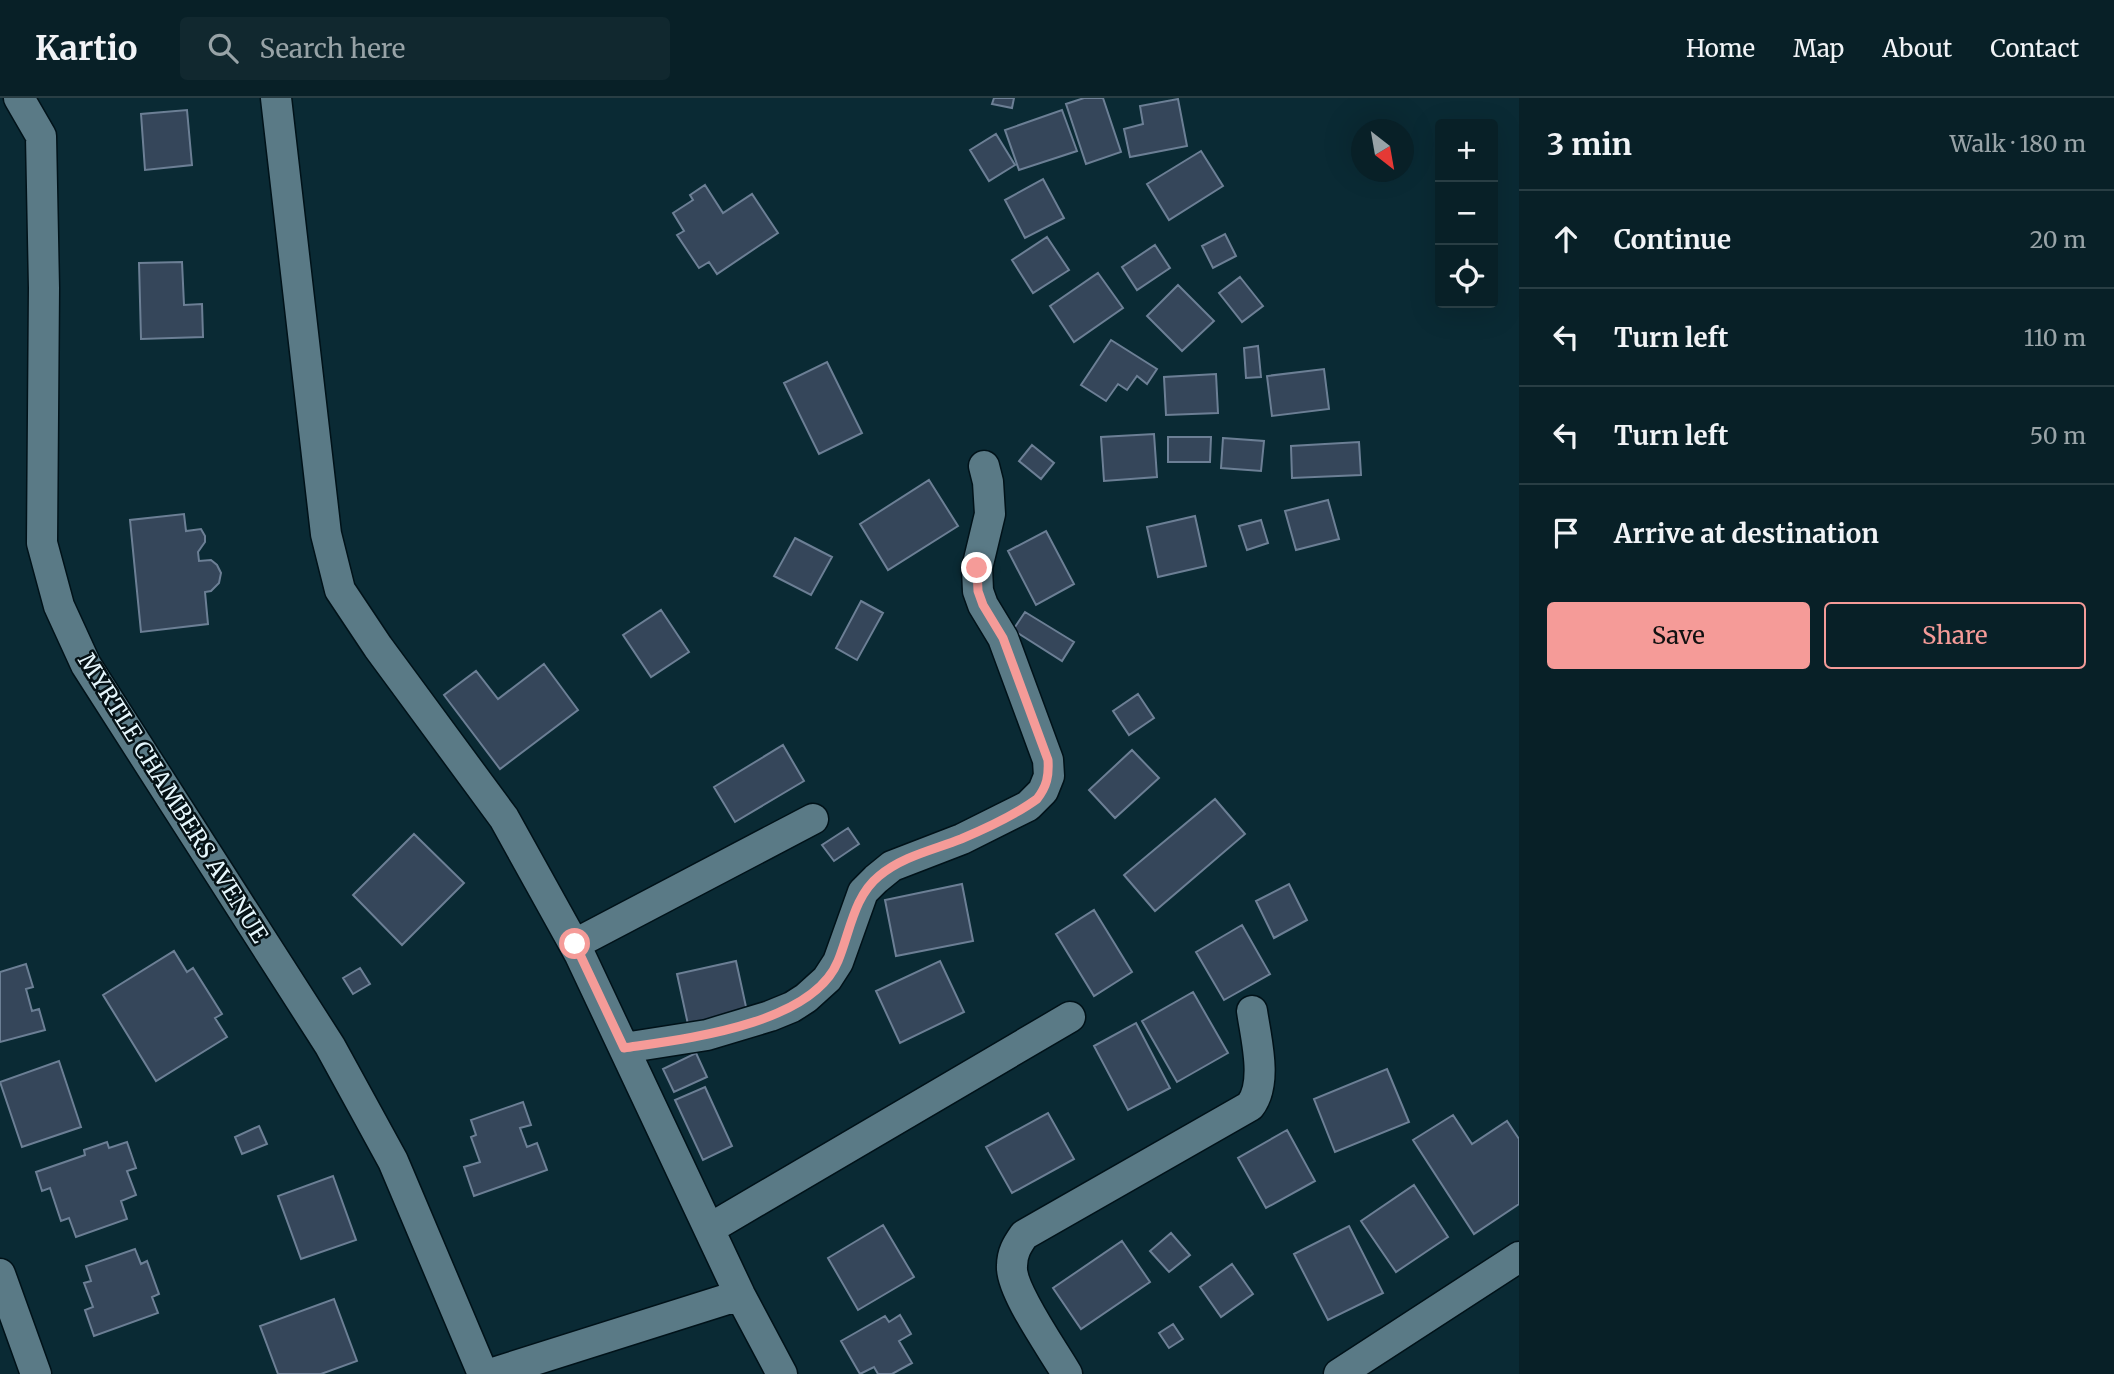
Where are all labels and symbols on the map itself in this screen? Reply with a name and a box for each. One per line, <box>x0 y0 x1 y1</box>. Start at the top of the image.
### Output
north arrow <box>1351 119 1414 182</box>
route end <box>961 552 992 583</box>
street label: MYRTLE CHAMBERS AVENUE <box>72 648 275 948</box>
route start <box>559 928 590 959</box>

